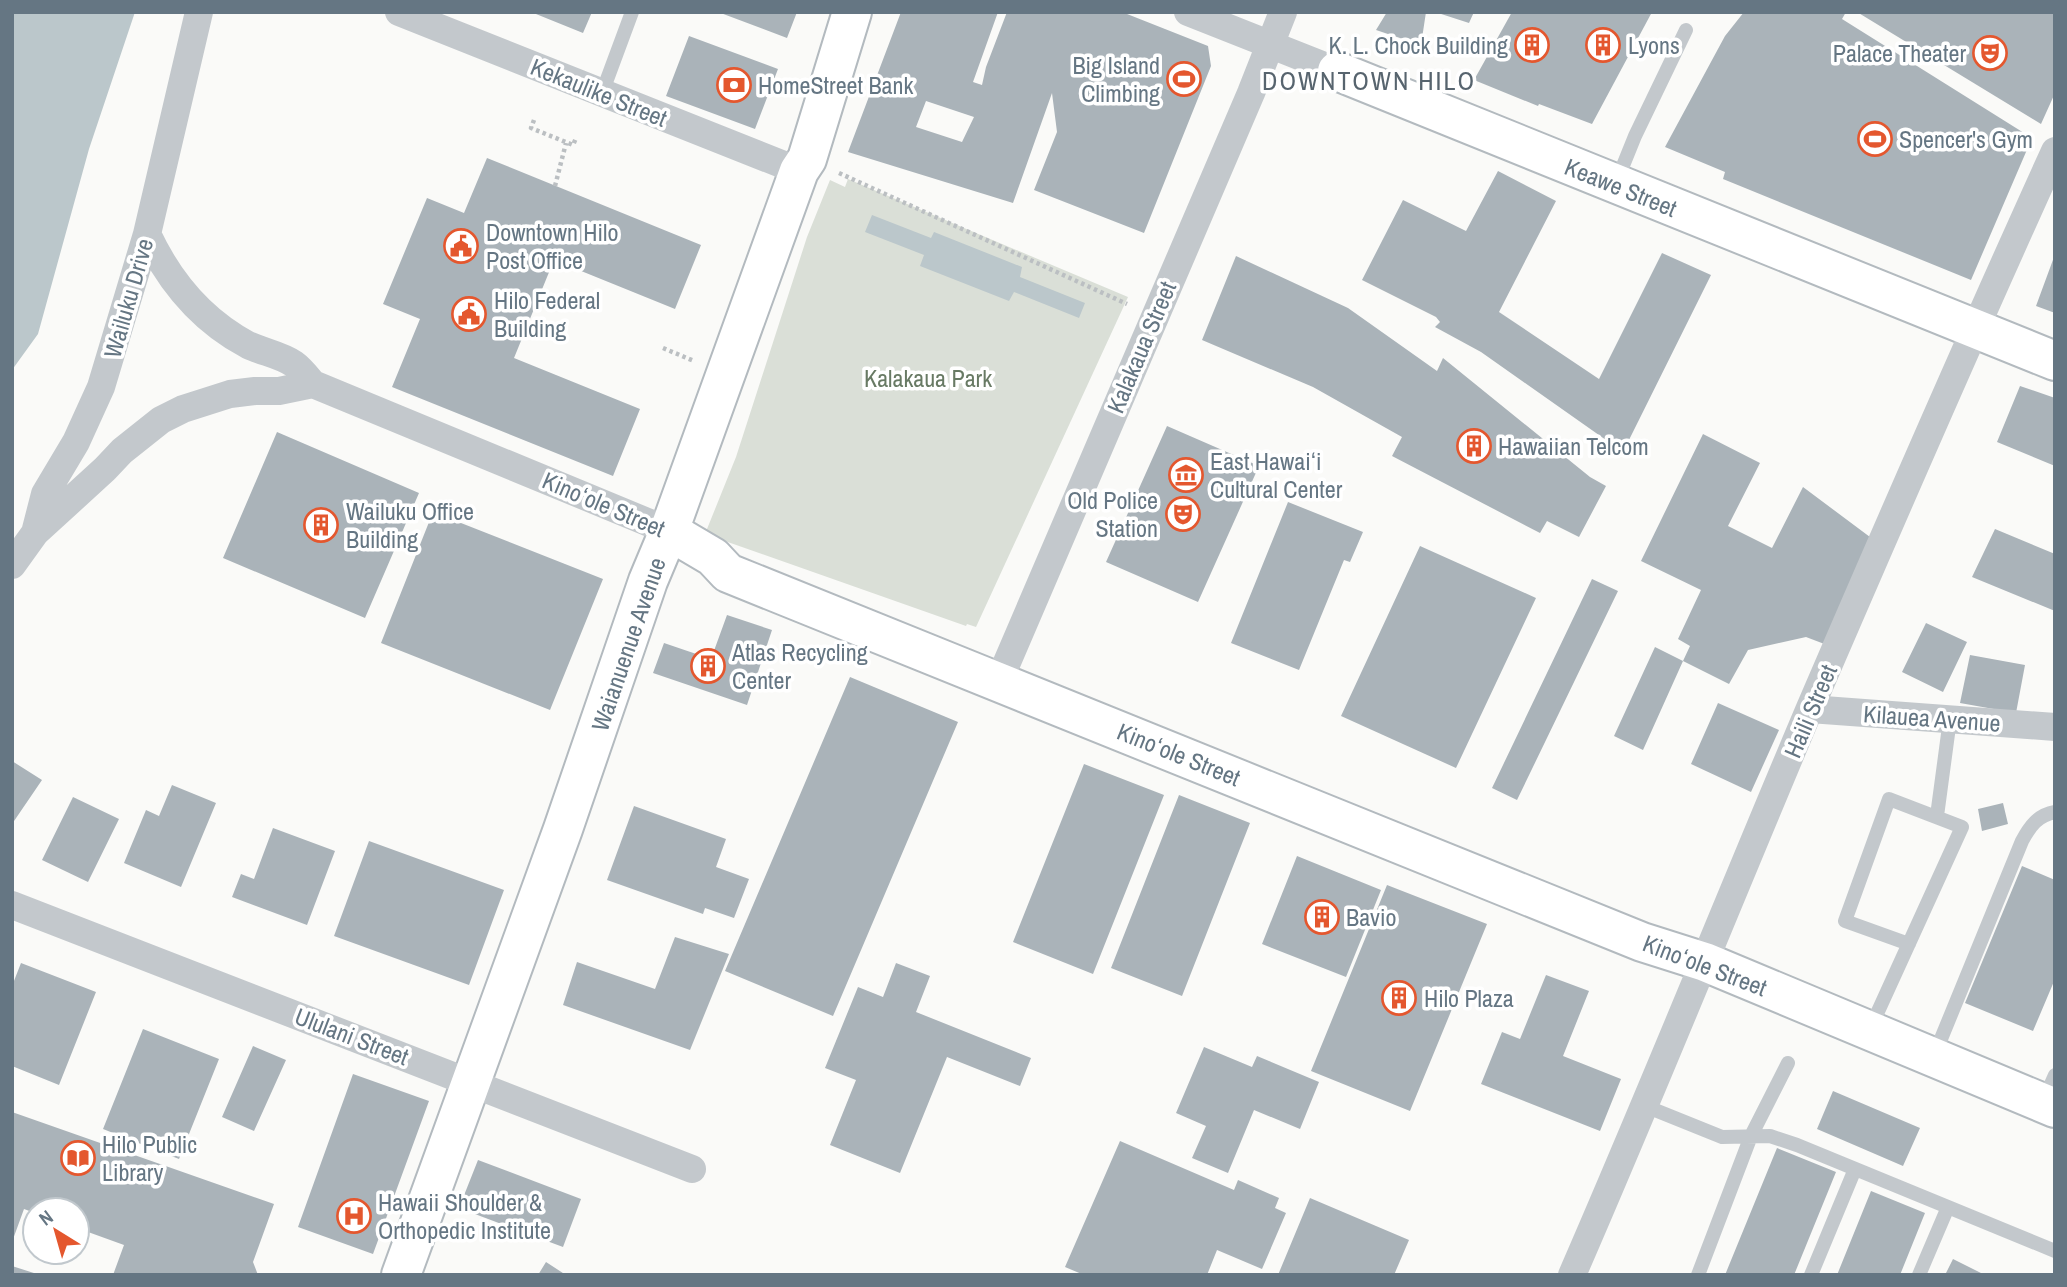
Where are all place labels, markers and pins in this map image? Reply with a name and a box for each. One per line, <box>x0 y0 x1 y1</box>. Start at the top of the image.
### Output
building icon: K. L. Chock Building <box>1513 26 1551 64</box>
building icon: Lyons <box>1584 26 1622 64</box>
place label: K. L. Chock Building <box>1329 29 1508 61</box>
place label: Lyons <box>1628 29 1680 61</box>
theatre icon: Palace Theater <box>1971 34 2009 72</box>
place label: Palace Theater <box>1833 37 1966 69</box>
place label: Big Island Climbing <box>1072 49 1160 109</box>
sports icon: Big Island Climbing <box>1165 60 1203 98</box>
bank icon: HomeStreet Bank <box>715 66 753 104</box>
place label: HomeStreet Bank <box>758 69 913 101</box>
sports icon: Spencer's Gym <box>1856 120 1894 158</box>
place label: Spencer's Gym <box>1899 123 2033 155</box>
place label: Downtown Hilo Post Office <box>486 216 618 276</box>
public building icon: Downtown Hilo Post Office <box>442 227 480 265</box>
place label: Hilo Federal Building <box>494 284 600 344</box>
public building icon: Hilo Federal Building <box>450 295 488 333</box>
building icon: Hawaiian Telcom <box>1455 427 1493 465</box>
place label: Hawaiian Telcom <box>1498 430 1649 462</box>
place label: East Hawaiʻi Cultural Center <box>1210 445 1343 505</box>
museum icon: East Hawaiʻi Cultural Center <box>1167 456 1205 494</box>
place label: Old Police Station <box>1067 484 1158 544</box>
place label: Wailuku Office Building <box>346 495 474 555</box>
theatre icon: Old Police Station <box>1164 495 1202 533</box>
building icon: Wailuku Office Building <box>302 506 340 544</box>
place label: Atlas Recycling Center <box>731 636 868 696</box>
building icon: Atlas Recycling Center <box>689 647 727 685</box>
building icon: Bavio <box>1303 898 1341 936</box>
place label: Bavio <box>1346 901 1396 933</box>
building icon: Hilo Plaza <box>1380 979 1418 1017</box>
place label: Hilo Plaza <box>1424 982 1514 1014</box>
place label: Hilo Public Library <box>102 1128 197 1188</box>
library icon: Hilo Public Library <box>59 1139 97 1177</box>
place label: Hawaii Shoulder & Orthopedic Institute <box>378 1186 551 1246</box>
hospital icon: Hawaii Shoulder & Orthopedic Institute <box>335 1197 373 1235</box>

